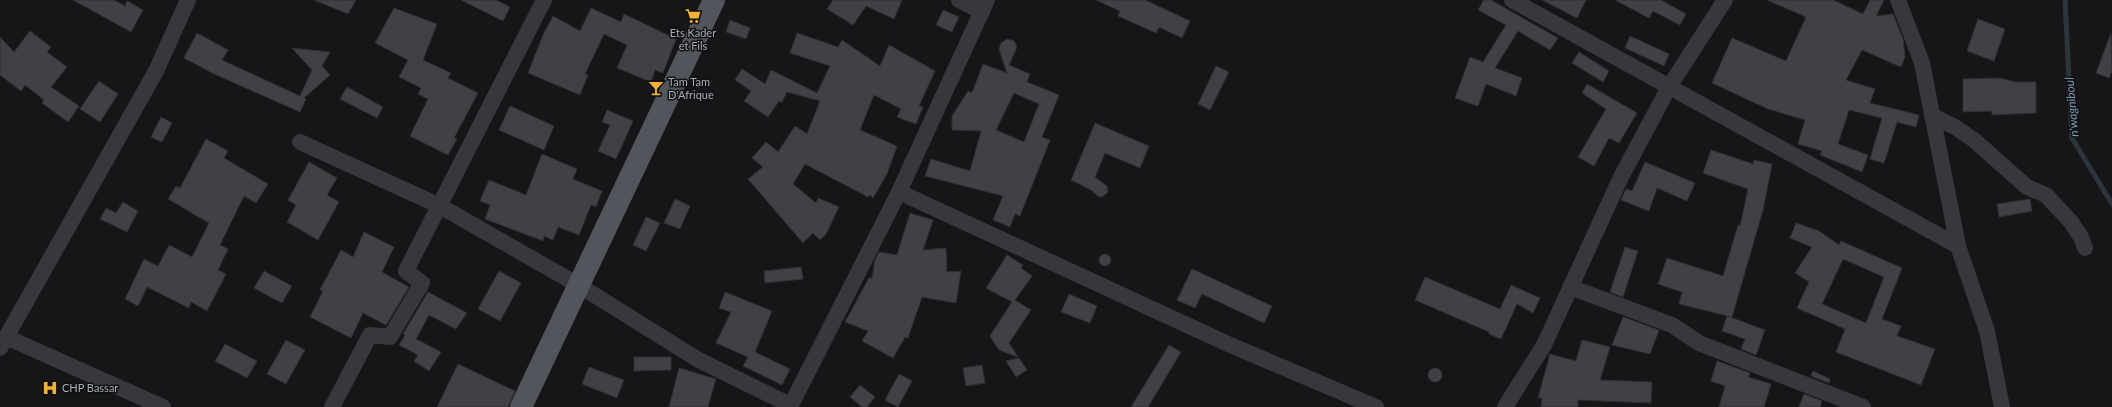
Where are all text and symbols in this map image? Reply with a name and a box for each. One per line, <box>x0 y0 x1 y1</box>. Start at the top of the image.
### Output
supermarket icon: Ets Kader et Fils <box>684 7 702 25</box>
place label: Ets Kader et Fils <box>670 26 716 52</box>
place label: Tam Tam D'Afrique <box>668 75 714 101</box>
water label: n'wagniboul <box>2061 76 2082 137</box>
bar icon: Tam Tam D'Afrique <box>647 79 665 97</box>
hospital icon: CHP Bassar <box>41 379 59 397</box>
place label: CHP Bassar <box>62 381 118 394</box>

